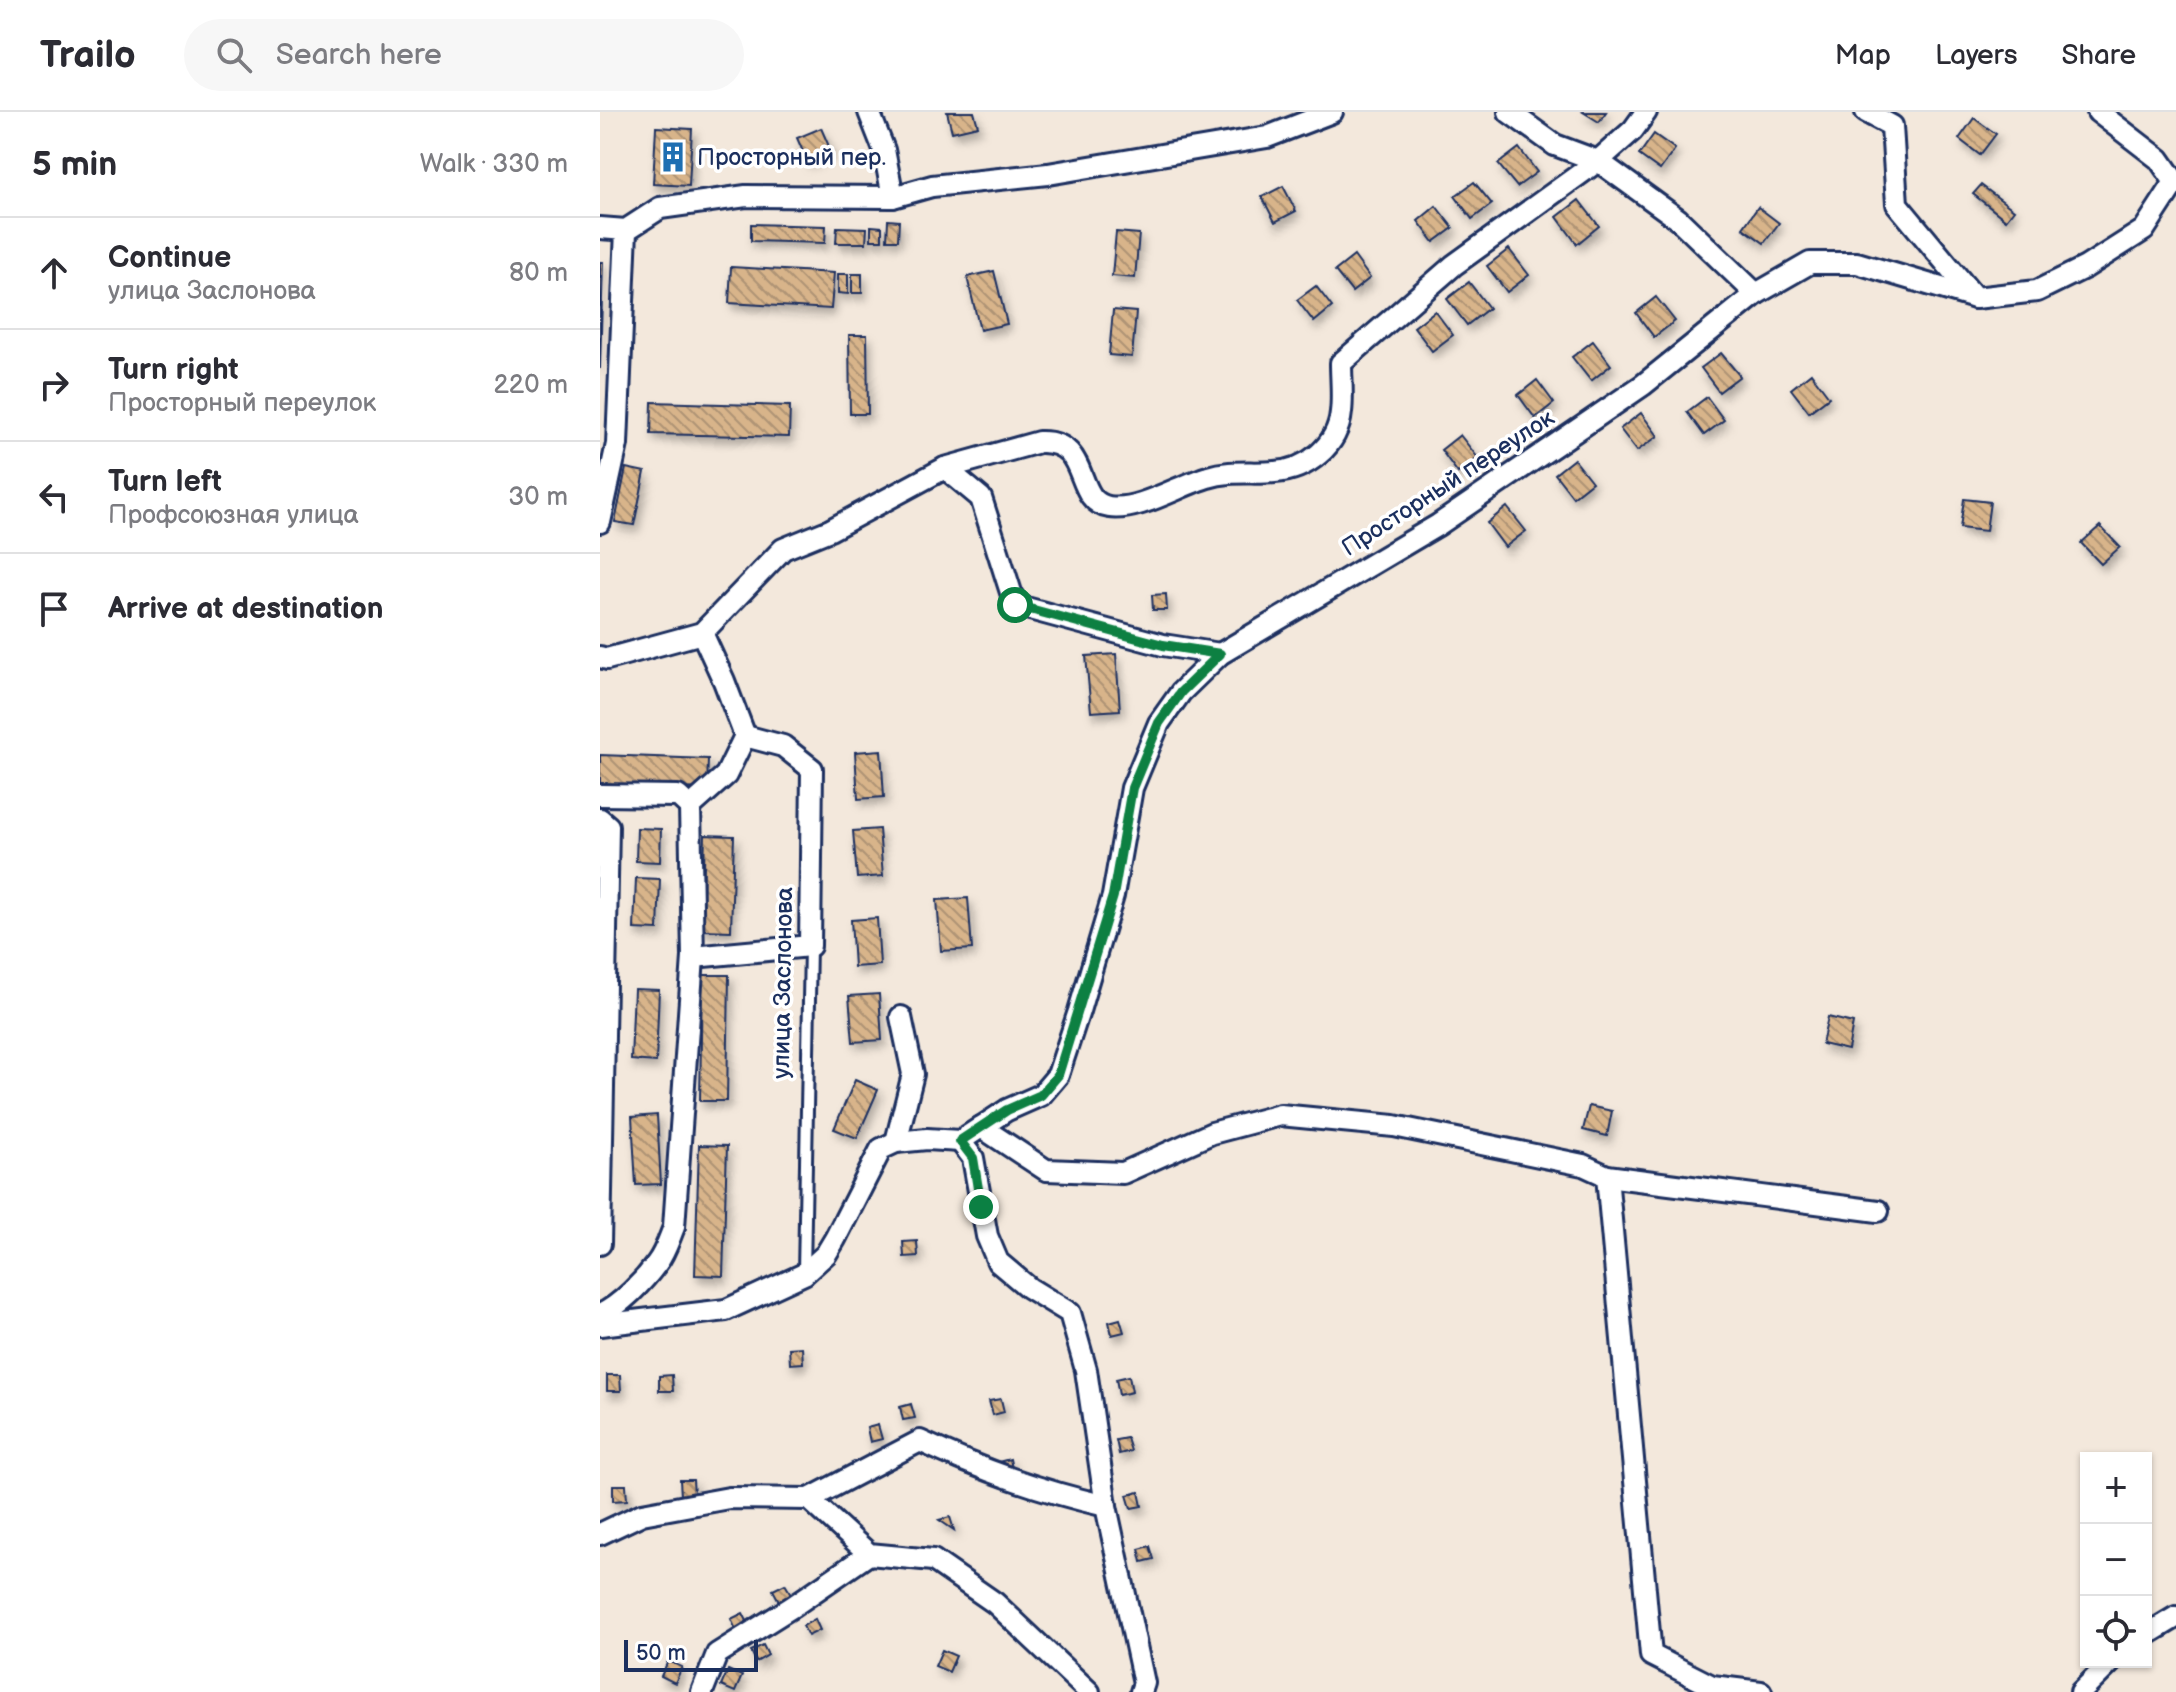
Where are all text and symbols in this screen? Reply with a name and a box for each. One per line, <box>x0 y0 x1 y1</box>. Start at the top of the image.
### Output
search box <box>184 19 744 91</box>
text: Trailo <box>40 33 136 78</box>
icon: search <box>212 33 256 77</box>
text: Search here <box>276 37 442 73</box>
text: Map <box>1835 39 1891 72</box>
text: Layers <box>1935 39 2018 72</box>
text: Share <box>2062 39 2136 72</box>
building icon: Просторный пер. <box>656 140 690 174</box>
place label: Просторный пер. <box>697 143 886 172</box>
text: 5 min <box>32 144 117 185</box>
text: Walk · 330 m <box>420 149 568 180</box>
text: Continue <box>108 240 231 276</box>
icon: ahead <box>32 251 76 295</box>
text: 80 m <box>509 258 568 289</box>
text: улица Заслонова <box>108 276 316 307</box>
text: Turn right <box>108 352 239 388</box>
icon: right <box>32 363 76 407</box>
text: 220 m <box>494 370 568 401</box>
text: Просторный переулок <box>108 388 376 419</box>
street label: Просторный переулок <box>1336 403 1560 563</box>
text: Turn left <box>108 464 222 500</box>
icon: left <box>32 475 76 519</box>
text: 30 m <box>508 482 568 513</box>
text: Профсоюзная улица <box>108 500 359 531</box>
icon: arrive <box>32 587 76 631</box>
route start <box>997 587 1033 623</box>
text: Arrive at destination <box>108 591 384 627</box>
street label: улица Заслонова <box>767 887 799 1079</box>
route end <box>963 1189 999 1225</box>
map controls <box>2080 1452 2152 1668</box>
button: + <box>2080 1452 2152 1524</box>
button: − <box>2080 1524 2152 1596</box>
button: locate <box>2080 1596 2152 1668</box>
scale bar <box>624 1636 758 1672</box>
text: 50 m <box>636 1640 686 1667</box>

